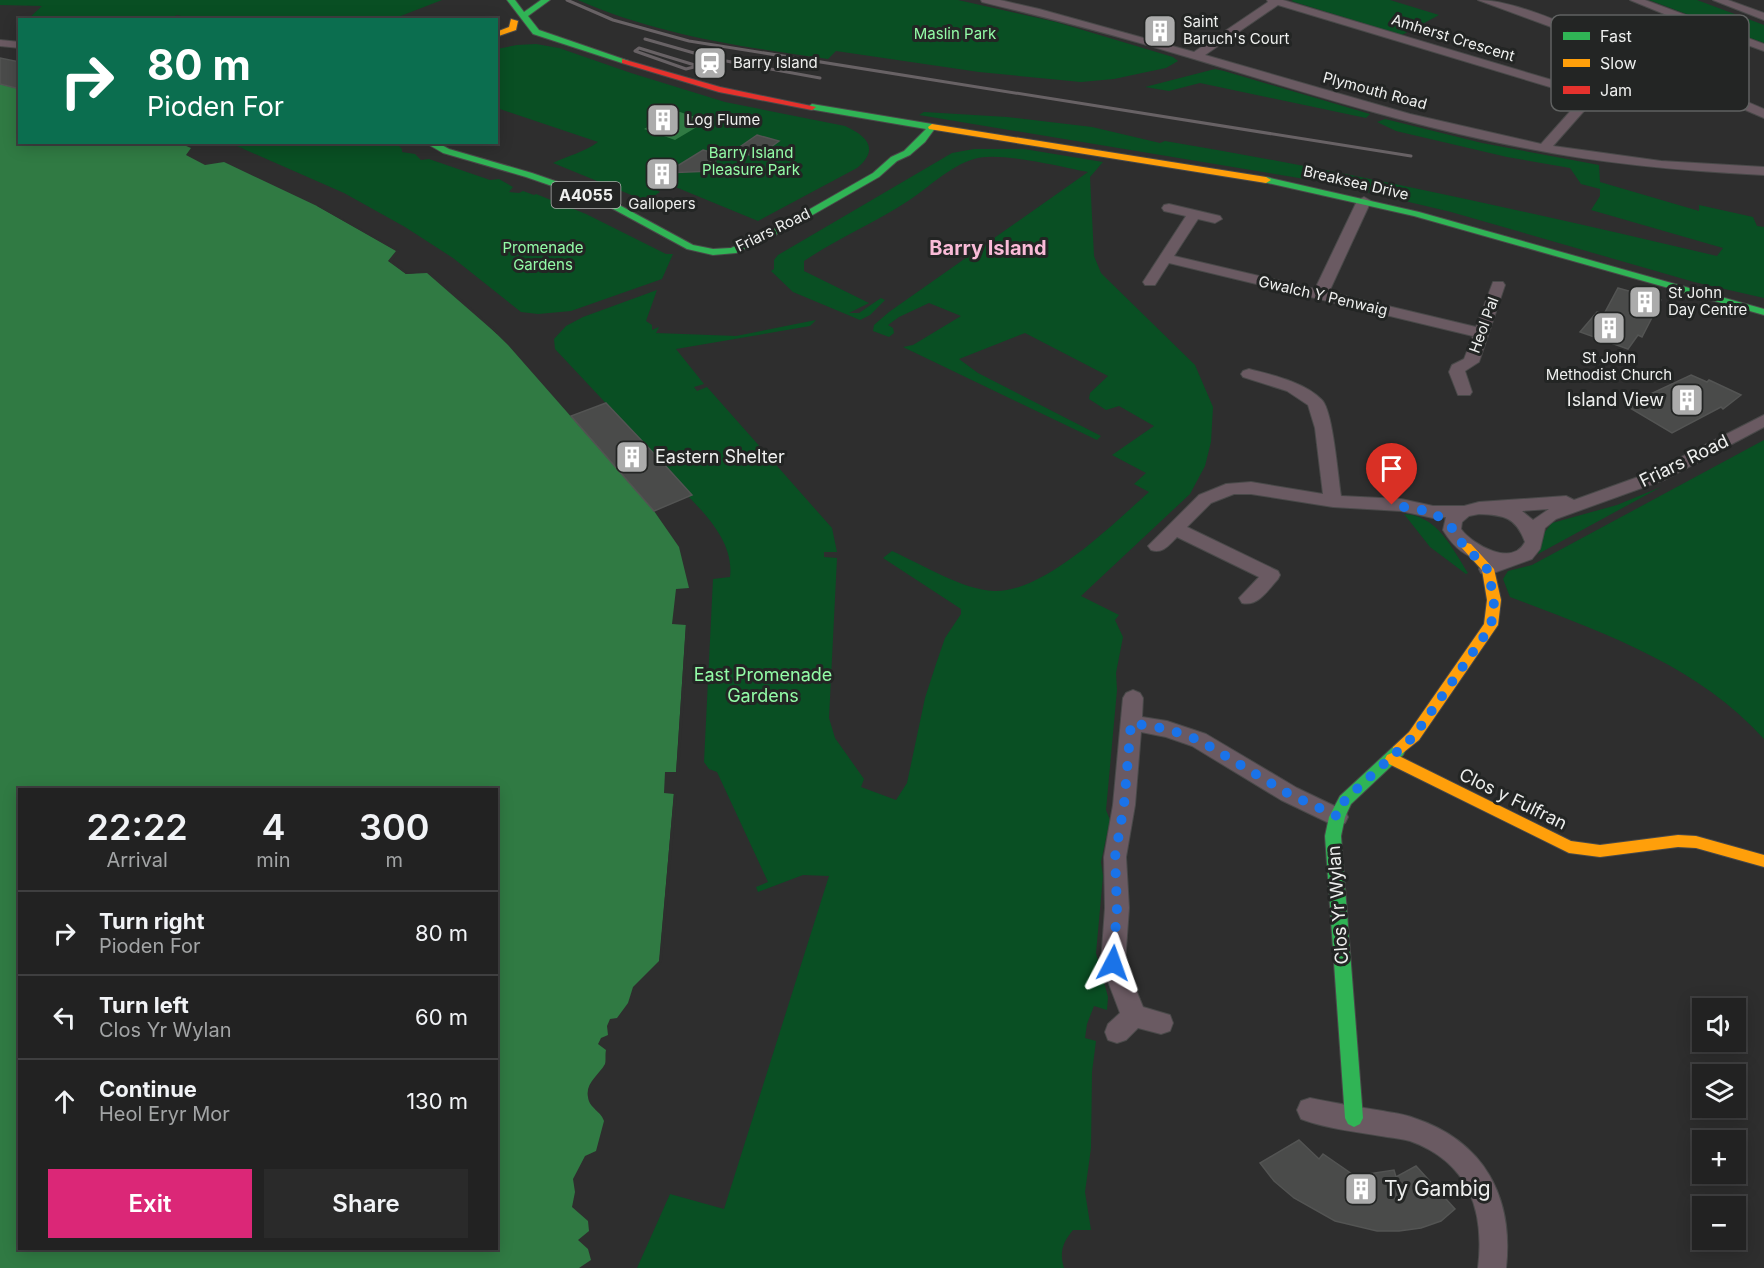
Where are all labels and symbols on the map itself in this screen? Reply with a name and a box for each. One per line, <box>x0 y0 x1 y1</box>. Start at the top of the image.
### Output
street label: Amherst Crescent <box>1389 10 1517 65</box>
place label: Saint Baruch's Court <box>1183 12 1290 48</box>
building icon: Saint Baruch's Court <box>1142 13 1178 49</box>
legend <box>1551 15 1749 111</box>
park label: Maslin Park <box>914 24 997 43</box>
text: Fast <box>1600 26 1632 46</box>
station icon: Barry Island <box>692 45 728 81</box>
place label: Barry Island <box>733 53 818 72</box>
text: Slow <box>1600 53 1637 73</box>
street label: Plymouth Road <box>1321 68 1429 114</box>
text: Jam <box>1600 80 1632 100</box>
building icon: Log Flume <box>645 102 681 138</box>
place label: Log Flume <box>686 110 760 129</box>
park label: Barry Island Pleasure Park <box>702 143 801 179</box>
building icon: Gallopers <box>644 156 680 192</box>
street label: Breaksea Drive <box>1302 161 1411 204</box>
road number: A4055 <box>552 182 620 208</box>
place label: Gallopers <box>628 194 696 213</box>
street label: Friars Road <box>733 203 813 256</box>
district label: Barry Island <box>929 236 1047 260</box>
park label: Promenade Gardens <box>502 238 584 274</box>
street label: Gwalch Y Penwaig <box>1257 271 1390 320</box>
place label: St John Day Centre <box>1668 283 1747 319</box>
building icon: St John Day Centre <box>1627 284 1663 320</box>
street label: Heol Pal <box>1465 294 1502 356</box>
building icon: St John Methodist Church <box>1591 310 1627 346</box>
place label: St John Methodist Church <box>1546 348 1672 384</box>
building icon: Island View <box>1669 382 1705 418</box>
place label: Island View <box>1567 389 1664 410</box>
street label: Friars Road <box>1636 430 1732 491</box>
building icon: Eastern Shelter <box>614 439 650 475</box>
pin <box>1366 443 1417 505</box>
place label: Eastern Shelter <box>655 446 785 467</box>
park label: East Promenade Gardens <box>694 664 832 706</box>
street label: Clos y Fulfran <box>1456 763 1571 834</box>
street label: Clos Yr Wylan <box>1323 845 1352 965</box>
position arrow <box>1081 931 1145 995</box>
building icon: Ty Gambig <box>1343 1171 1379 1207</box>
place label: Ty Gambig <box>1384 1176 1491 1201</box>

